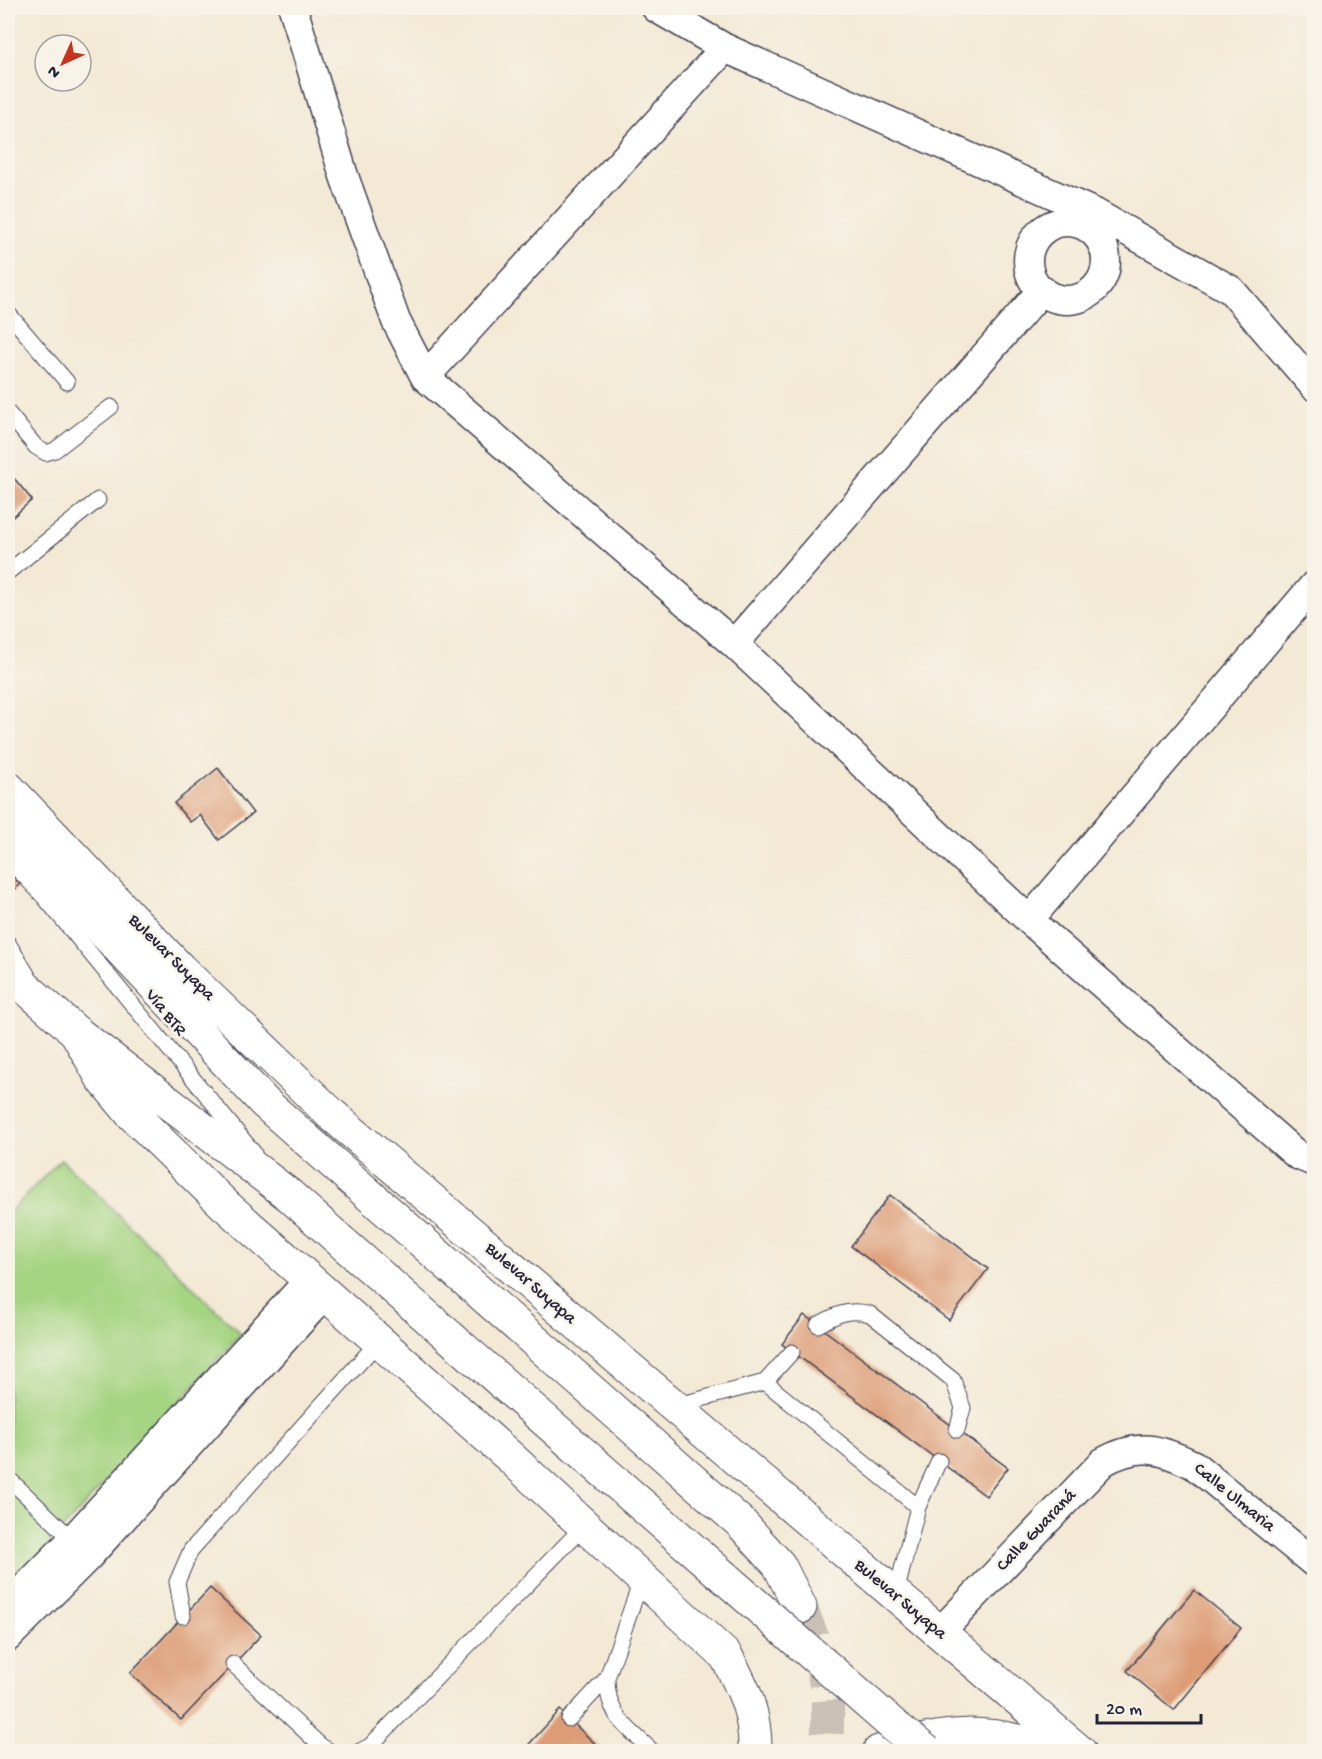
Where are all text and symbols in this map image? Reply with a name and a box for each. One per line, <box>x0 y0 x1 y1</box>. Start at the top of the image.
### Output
north arrow <box>33 33 93 93</box>
text: N <box>44 60 65 82</box>
street label: Bulevar Suyapa <box>123 910 219 1006</box>
street label: Vía BTR <box>139 985 190 1041</box>
street label: Bulevar Suyapa <box>479 1238 581 1330</box>
street label: Calle Ulmaria <box>1189 1459 1280 1538</box>
street label: Calle Guaraná <box>993 1485 1082 1576</box>
street label: Bulevar Suyapa <box>849 1555 951 1645</box>
scale bar <box>1097 1687 1200 1725</box>
text: 20 m <box>1106 1700 1142 1721</box>

